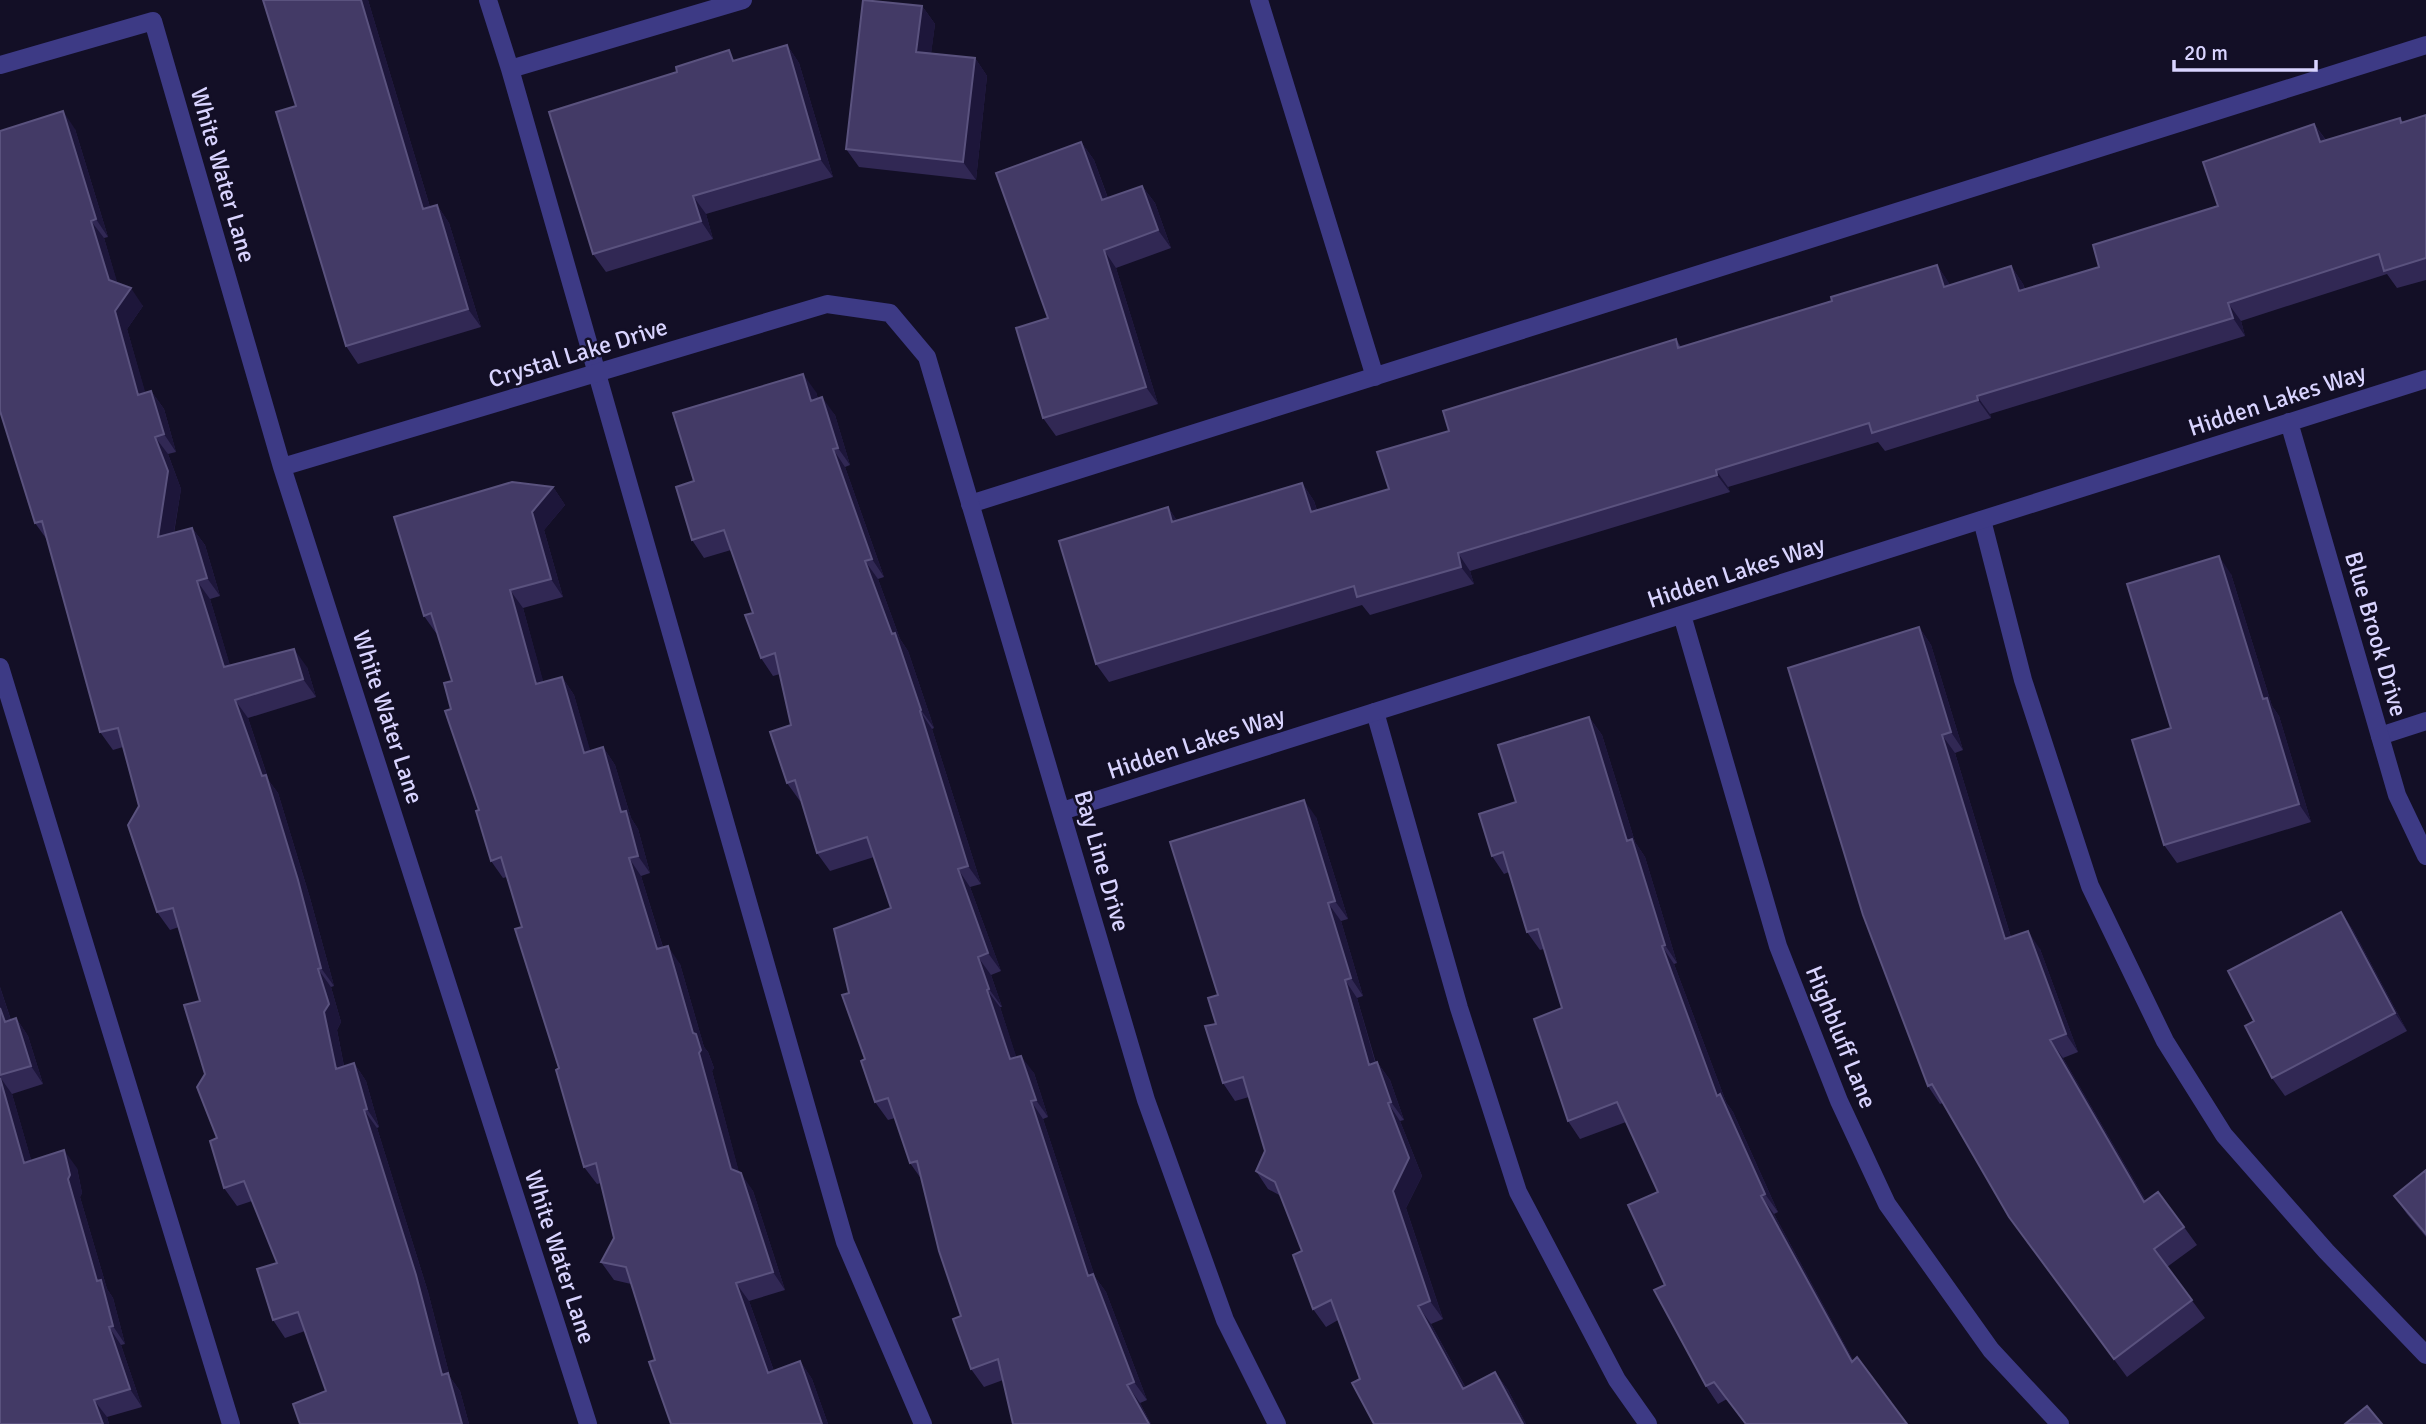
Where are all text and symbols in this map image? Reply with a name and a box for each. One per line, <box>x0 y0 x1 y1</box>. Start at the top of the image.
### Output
scale bar <box>2174 28 2316 72</box>
text: 20 m <box>2184 40 2228 66</box>
street label: White Water Lane <box>184 84 262 266</box>
street label: Crystal Lake Drive <box>485 312 671 394</box>
street label: Hidden Lakes Way <box>2184 357 2370 443</box>
street label: Hidden Lakes Way <box>1643 529 1829 615</box>
street label: Blue Brook Drive <box>2338 548 2414 720</box>
street label: White Water Lane <box>346 626 430 808</box>
street label: Hidden Lakes Way <box>1103 700 1289 786</box>
street label: Bay Line Drive <box>1068 787 1136 935</box>
street label: Highbluff Lane <box>1799 961 1883 1113</box>
street label: White Water Lane <box>518 1166 602 1348</box>

